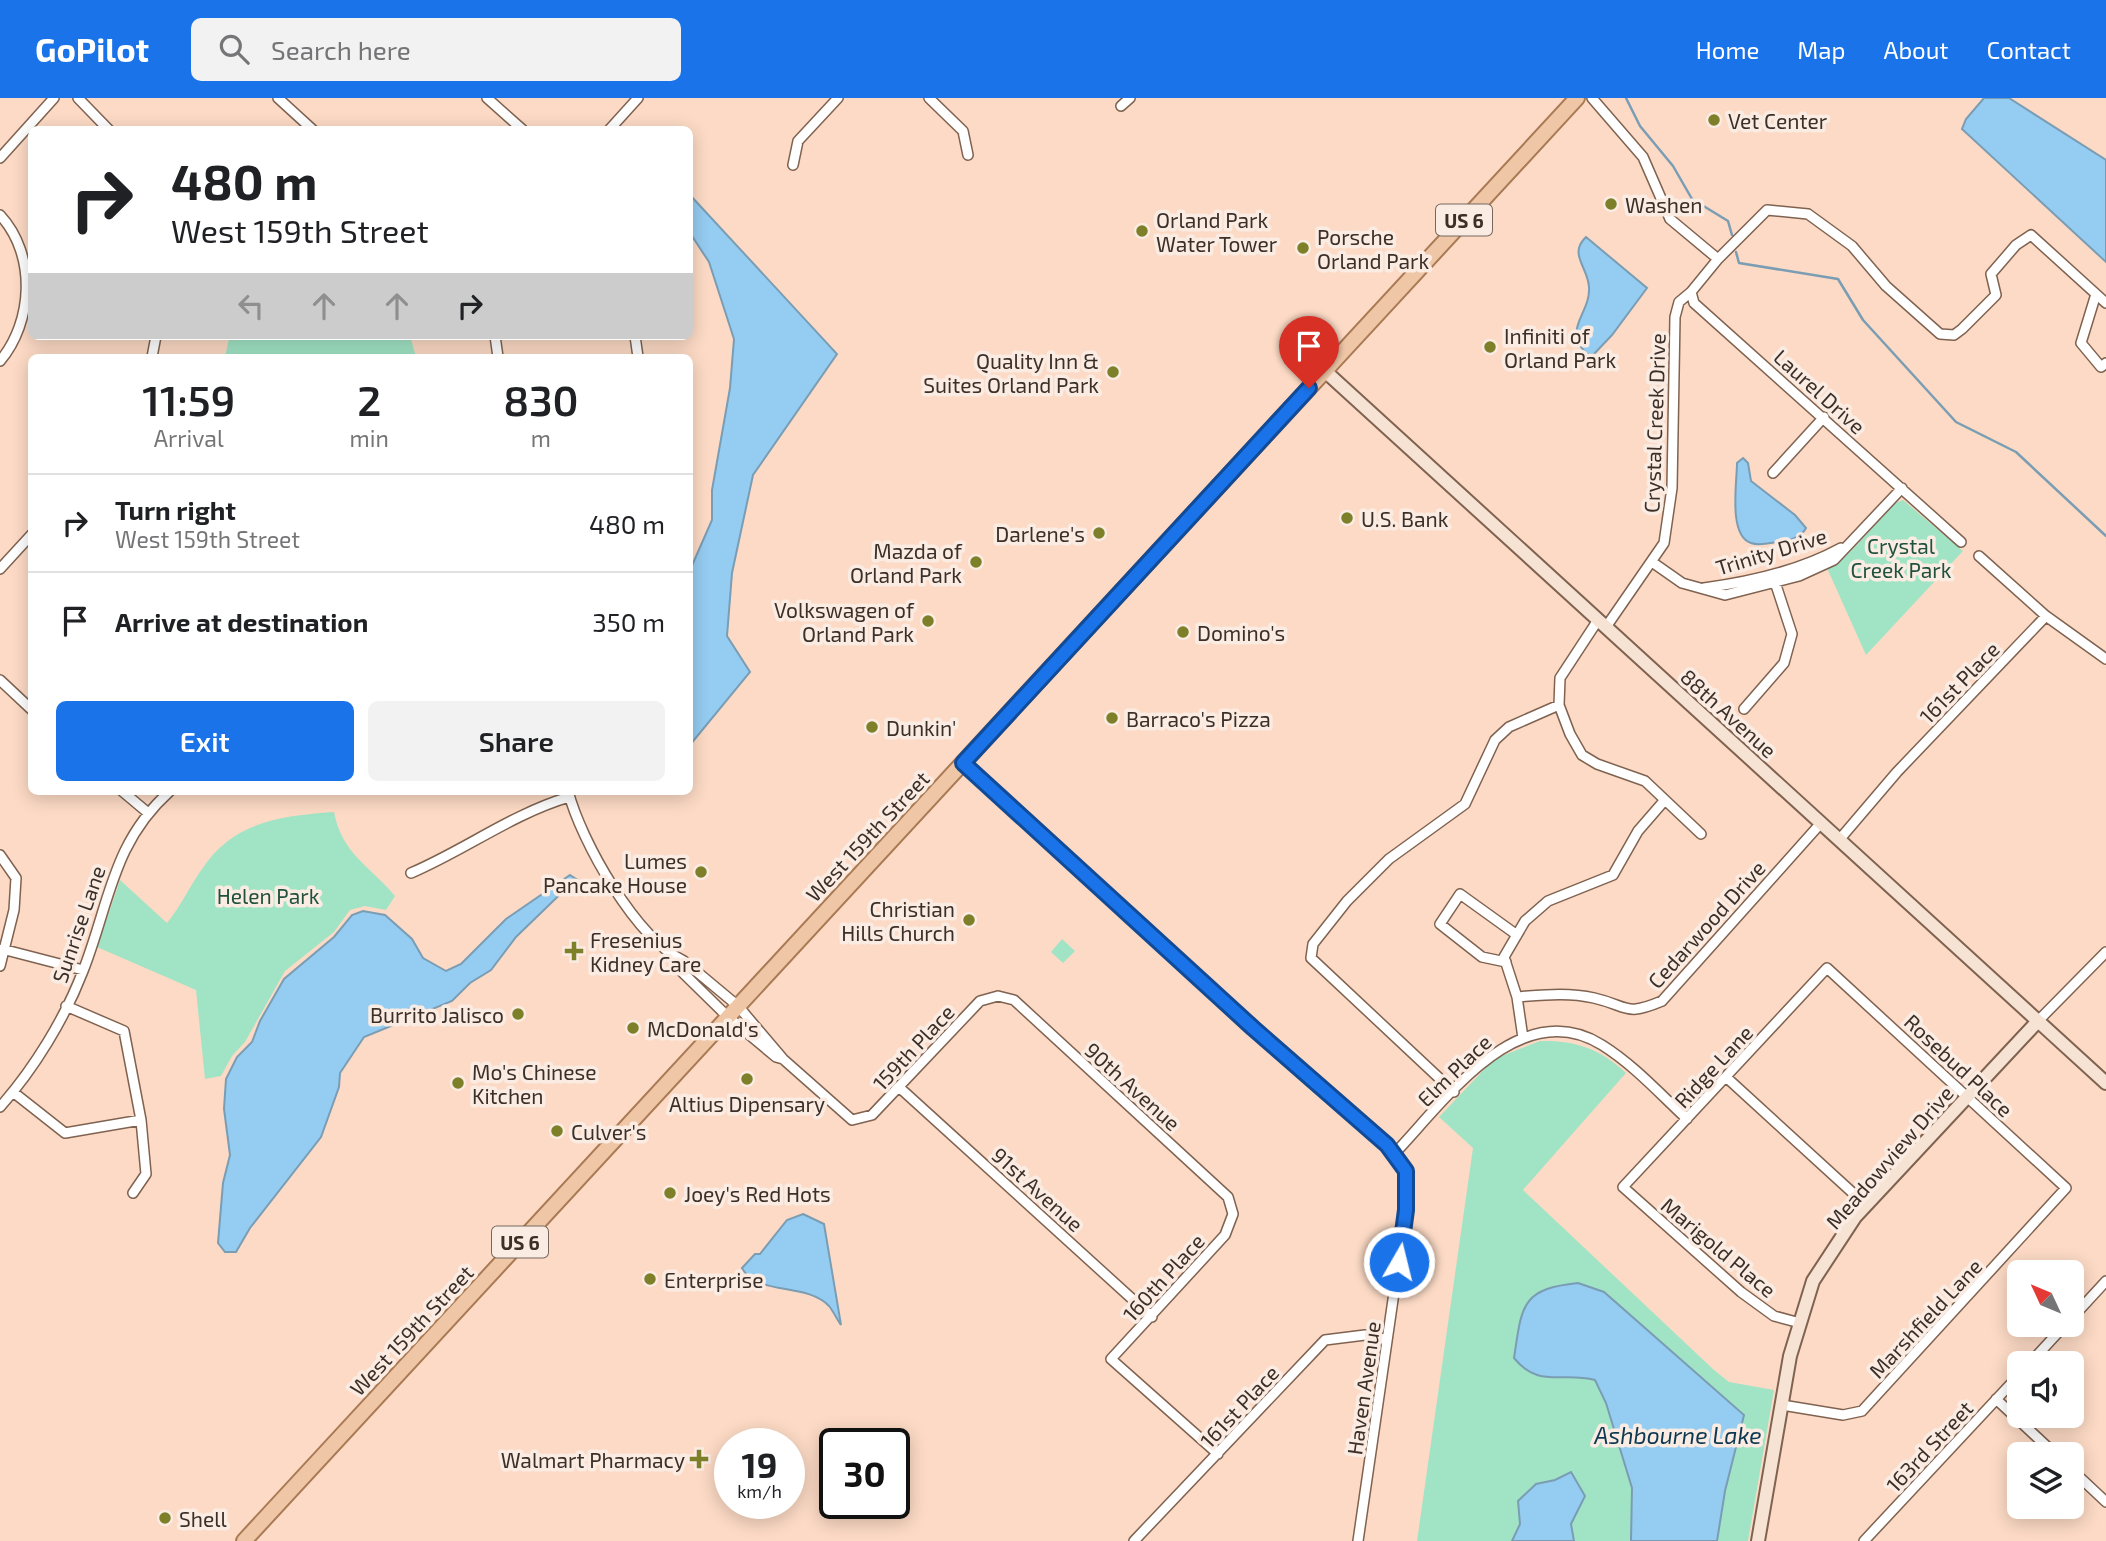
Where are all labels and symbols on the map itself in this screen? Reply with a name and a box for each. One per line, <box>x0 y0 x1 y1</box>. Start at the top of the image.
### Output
place label: Vet Center <box>1728 108 1828 133</box>
marker: Vet Center <box>1706 112 1722 128</box>
place label: Washen <box>1625 192 1703 217</box>
marker: Washen <box>1603 196 1619 212</box>
road number: US 6 <box>1436 204 1492 236</box>
place label: Orland Park Water Tower <box>1156 207 1278 256</box>
marker: Orland Park Water Tower <box>1134 223 1150 239</box>
place label: Porsche Orland Park <box>1317 224 1429 273</box>
marker: Porsche Orland Park <box>1295 240 1311 256</box>
pin <box>1279 316 1339 388</box>
place label: Infiniti of Orland Park <box>1504 323 1616 372</box>
street label: Crystal Creek Drive <box>1638 333 1670 513</box>
marker: Infiniti of Orland Park <box>1482 339 1498 355</box>
street label: Laurel Drive <box>1769 344 1871 438</box>
place label: Quality Inn & Suites Orland Park <box>923 348 1099 397</box>
marker: Quality Inn & Suites Orland Park <box>1105 364 1121 380</box>
place label: U.S. Bank <box>1361 506 1449 531</box>
marker: U.S. Bank <box>1339 510 1355 526</box>
place label: Darlene's <box>995 521 1085 546</box>
street label: Trinity Drive <box>1713 522 1829 580</box>
marker: Darlene's <box>1091 525 1107 541</box>
park label: Crystal Creek Park <box>1851 533 1952 582</box>
place label: Mazda of Orland Park <box>850 538 963 587</box>
marker: Mazda of Orland Park <box>968 554 984 570</box>
place label: Volkswagen of Orland Park <box>774 597 915 646</box>
marker: Volkswagen of Orland Park <box>920 613 936 629</box>
place label: Domino's <box>1197 620 1285 645</box>
marker: Domino's <box>1175 624 1191 640</box>
street label: 161st Place <box>1914 636 2004 728</box>
street label: 88th Avenue <box>1676 663 1782 763</box>
place label: Barraco's Pizza <box>1126 706 1271 731</box>
marker: Barraco's Pizza <box>1104 710 1120 726</box>
place label: Dunkin' <box>886 715 956 740</box>
marker: Dunkin' <box>864 719 880 735</box>
street label: West 159th Street <box>800 766 934 906</box>
place label: Lumes Pancake House <box>543 848 687 897</box>
street label: Cedarwood Drive <box>1642 855 1770 993</box>
street label: Sunrise Lane <box>46 862 110 986</box>
marker: Lumes Pancake House <box>693 864 709 880</box>
park label: Helen Park <box>217 883 320 908</box>
place label: Christian Hills Church <box>841 896 955 945</box>
marker: Christian Hills Church <box>961 912 977 928</box>
place label: Fresenius Kidney Care <box>590 927 701 976</box>
marker: Fresenius Kidney Care <box>564 941 584 961</box>
street label: 159th Place <box>867 999 959 1095</box>
place label: Burrito Jalisco <box>370 1002 504 1027</box>
marker: Burrito Jalisco <box>510 1006 526 1022</box>
street label: Rosebud Place <box>1900 1008 2018 1122</box>
place label: McDonald's <box>647 1016 759 1041</box>
marker: McDonald's <box>625 1020 641 1036</box>
street label: Ridge Lane <box>1669 1020 1757 1112</box>
street label: Elm Place <box>1412 1029 1496 1111</box>
street label: 90th Avenue <box>1080 1037 1186 1135</box>
place label: Mo's Chinese Kitchen <box>472 1059 597 1108</box>
marker: Altius Dipensary <box>739 1071 755 1087</box>
marker: Mo's Chinese Kitchen <box>450 1075 466 1091</box>
street label: Meadowview Drive <box>1820 1080 1958 1234</box>
place label: Altius Dipensary <box>669 1091 825 1116</box>
place label: Culver's <box>571 1119 646 1144</box>
marker: Culver's <box>549 1123 565 1139</box>
street label: 91st Avenue <box>987 1142 1089 1236</box>
place label: Joey's Red Hots <box>684 1181 831 1206</box>
marker: Joey's Red Hots <box>662 1185 678 1201</box>
street label: Marigold Place <box>1657 1192 1781 1302</box>
position arrow <box>1362 1225 1436 1299</box>
road number: US 6 <box>492 1226 548 1258</box>
street label: 160th Place <box>1117 1228 1209 1326</box>
street label: Marshfield Lane <box>1863 1253 1987 1383</box>
street label: West 159th Street <box>344 1260 478 1400</box>
north arrow <box>2007 1260 2084 1337</box>
place label: Enterprise <box>664 1267 763 1292</box>
marker: Enterprise <box>642 1271 658 1287</box>
street label: Haven Avenue <box>1341 1320 1385 1456</box>
street label: 161st Place <box>1195 1360 1283 1452</box>
street label: 163rd Street <box>1881 1395 1977 1497</box>
water label: Ashbourne Lake <box>1593 1421 1762 1449</box>
speed limit sign: 30 <box>819 1428 910 1519</box>
place label: Walmart Pharmacy <box>501 1447 685 1472</box>
marker: Walmart Pharmacy <box>691 1451 707 1467</box>
place label: Shell <box>179 1506 227 1531</box>
marker: Shell <box>157 1510 173 1526</box>

